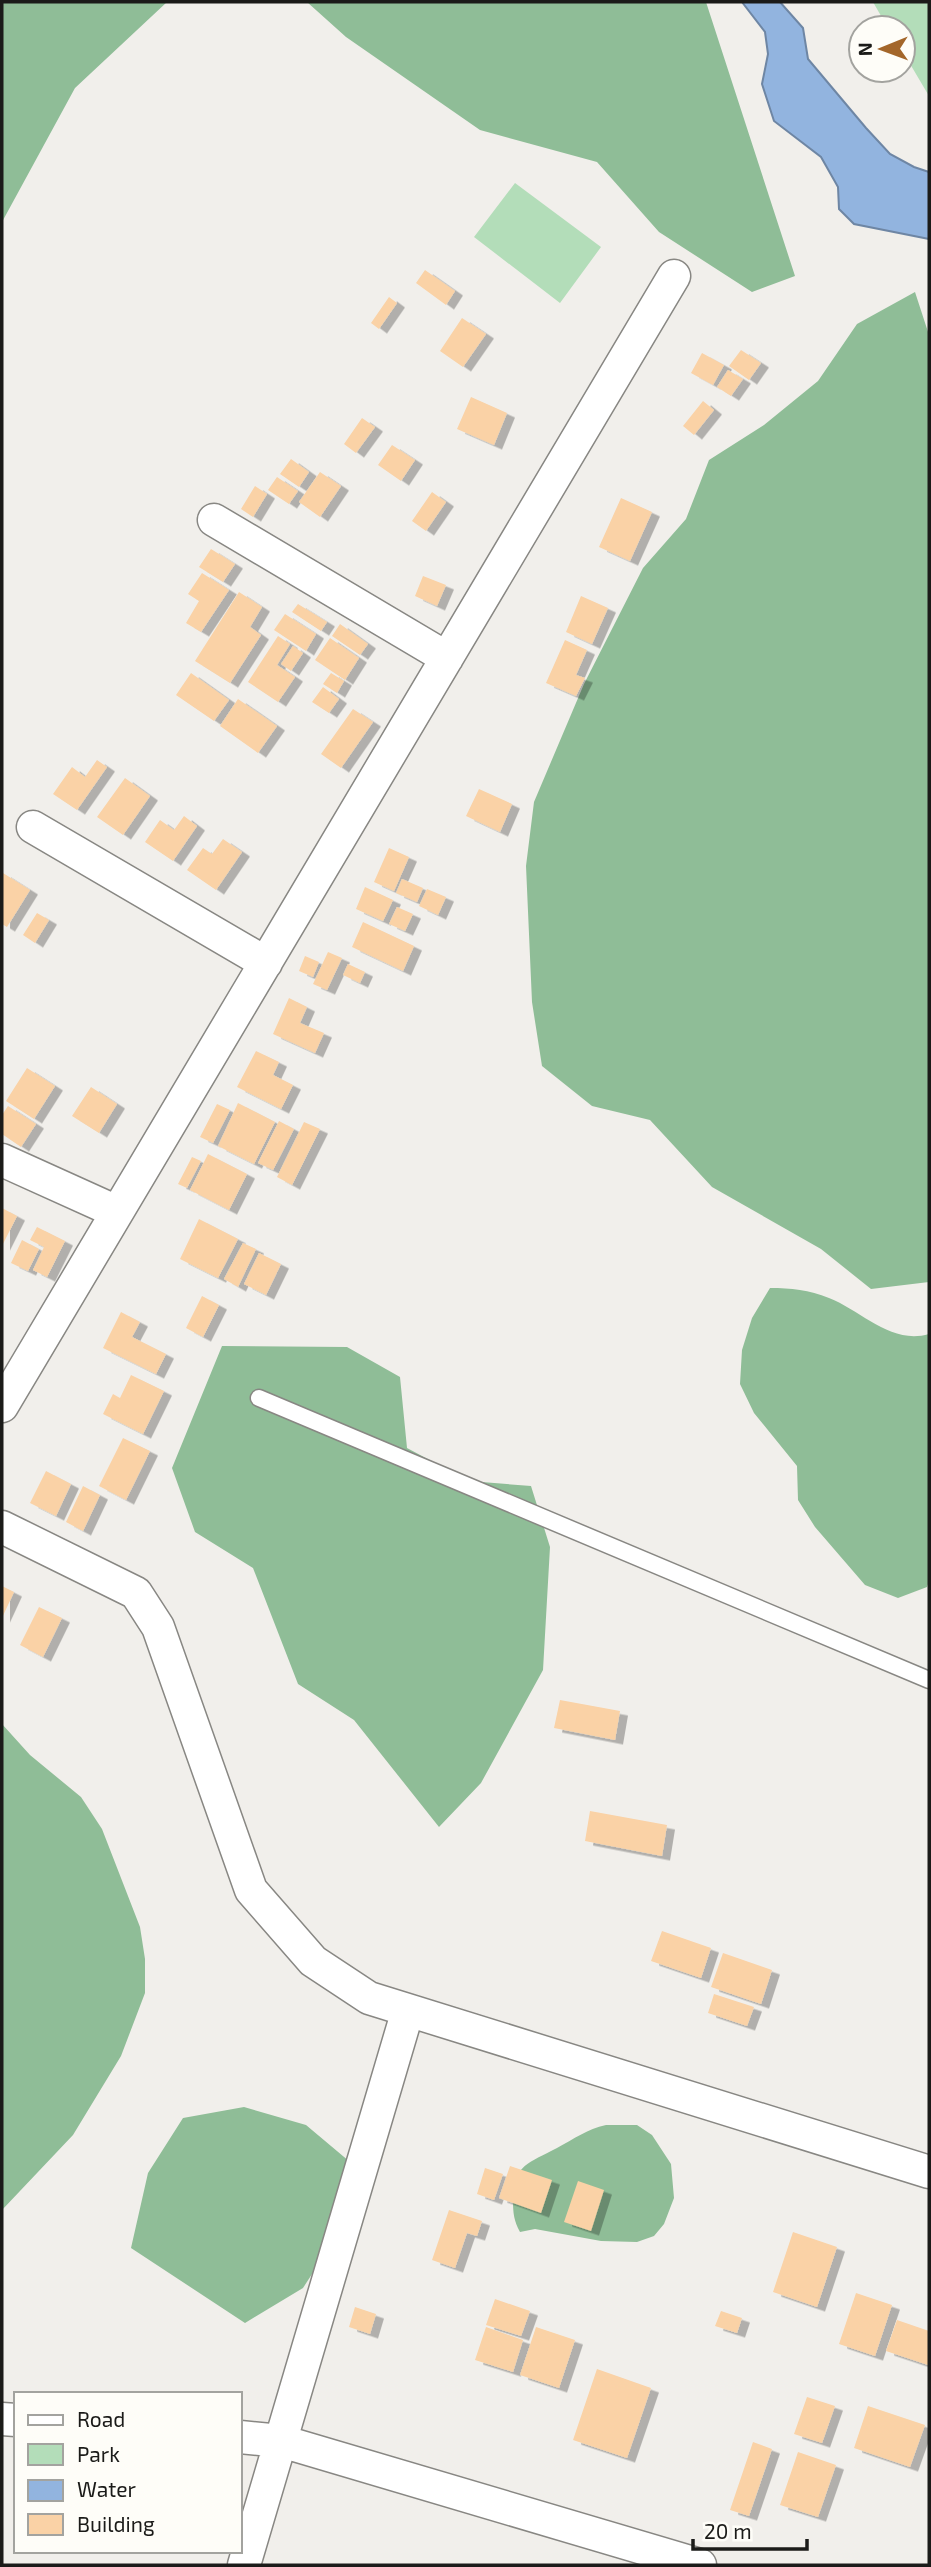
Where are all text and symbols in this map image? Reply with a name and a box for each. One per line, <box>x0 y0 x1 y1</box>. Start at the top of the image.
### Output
north arrow <box>847 14 917 84</box>
text: N <box>853 42 876 56</box>
legend <box>14 2392 242 2553</box>
text: Road <box>77 2406 125 2431</box>
text: Park <box>77 2441 120 2466</box>
text: Water <box>77 2476 136 2501</box>
scale bar <box>693 2508 807 2552</box>
text: Building <box>77 2511 155 2536</box>
text: 20 m <box>704 2518 752 2543</box>

